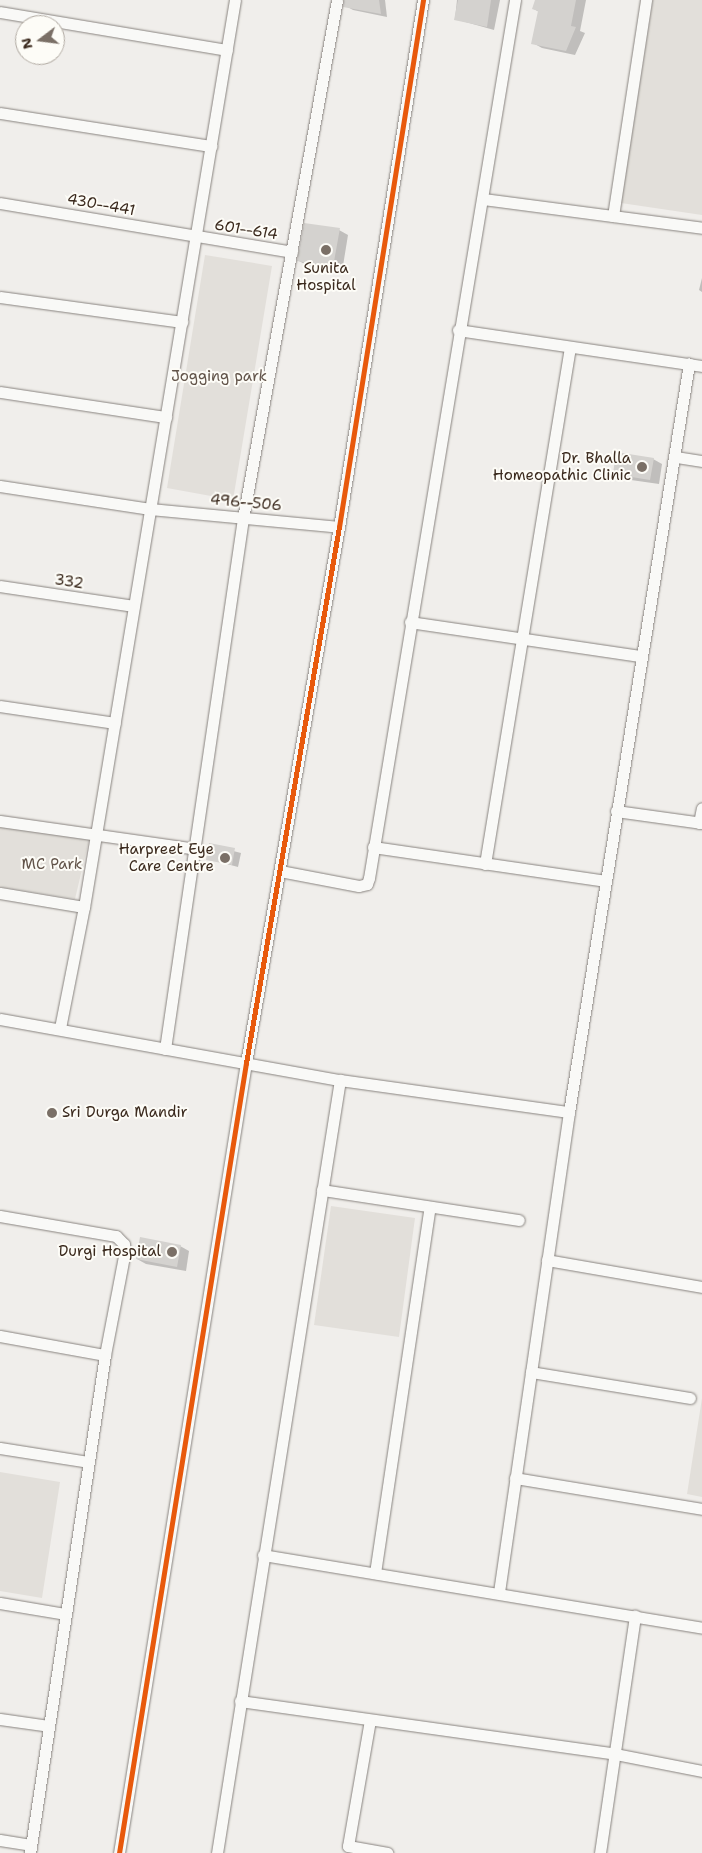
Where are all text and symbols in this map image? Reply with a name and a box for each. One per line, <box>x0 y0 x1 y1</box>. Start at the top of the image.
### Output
north arrow <box>15 15 65 65</box>
text: N <box>16 36 37 51</box>
street label: 430--441 <box>66 190 136 220</box>
street label: 601--614 <box>213 216 279 244</box>
marker: Sunita Hospital <box>319 243 333 257</box>
place label: Sunita Hospital <box>296 259 356 294</box>
park label: Jogging park <box>171 368 267 386</box>
place label: Dr. Bhalla Homeopathic Clinic <box>493 449 631 484</box>
marker: Dr. Bhalla Homeopathic Clinic <box>635 460 649 474</box>
street label: 496--506 <box>209 491 283 515</box>
street label: 332 <box>53 571 85 593</box>
place label: Harpreet Eye Care Centre <box>119 840 214 875</box>
marker: Harpreet Eye Care Centre <box>218 851 232 865</box>
park label: MC Park <box>22 856 82 874</box>
place label: Sri Durga Mandir <box>62 1104 188 1122</box>
marker: Sri Durga Mandir <box>46 1107 58 1119</box>
place label: Durgi Hospital <box>58 1243 161 1261</box>
marker: Durgi Hospital <box>165 1245 179 1259</box>

